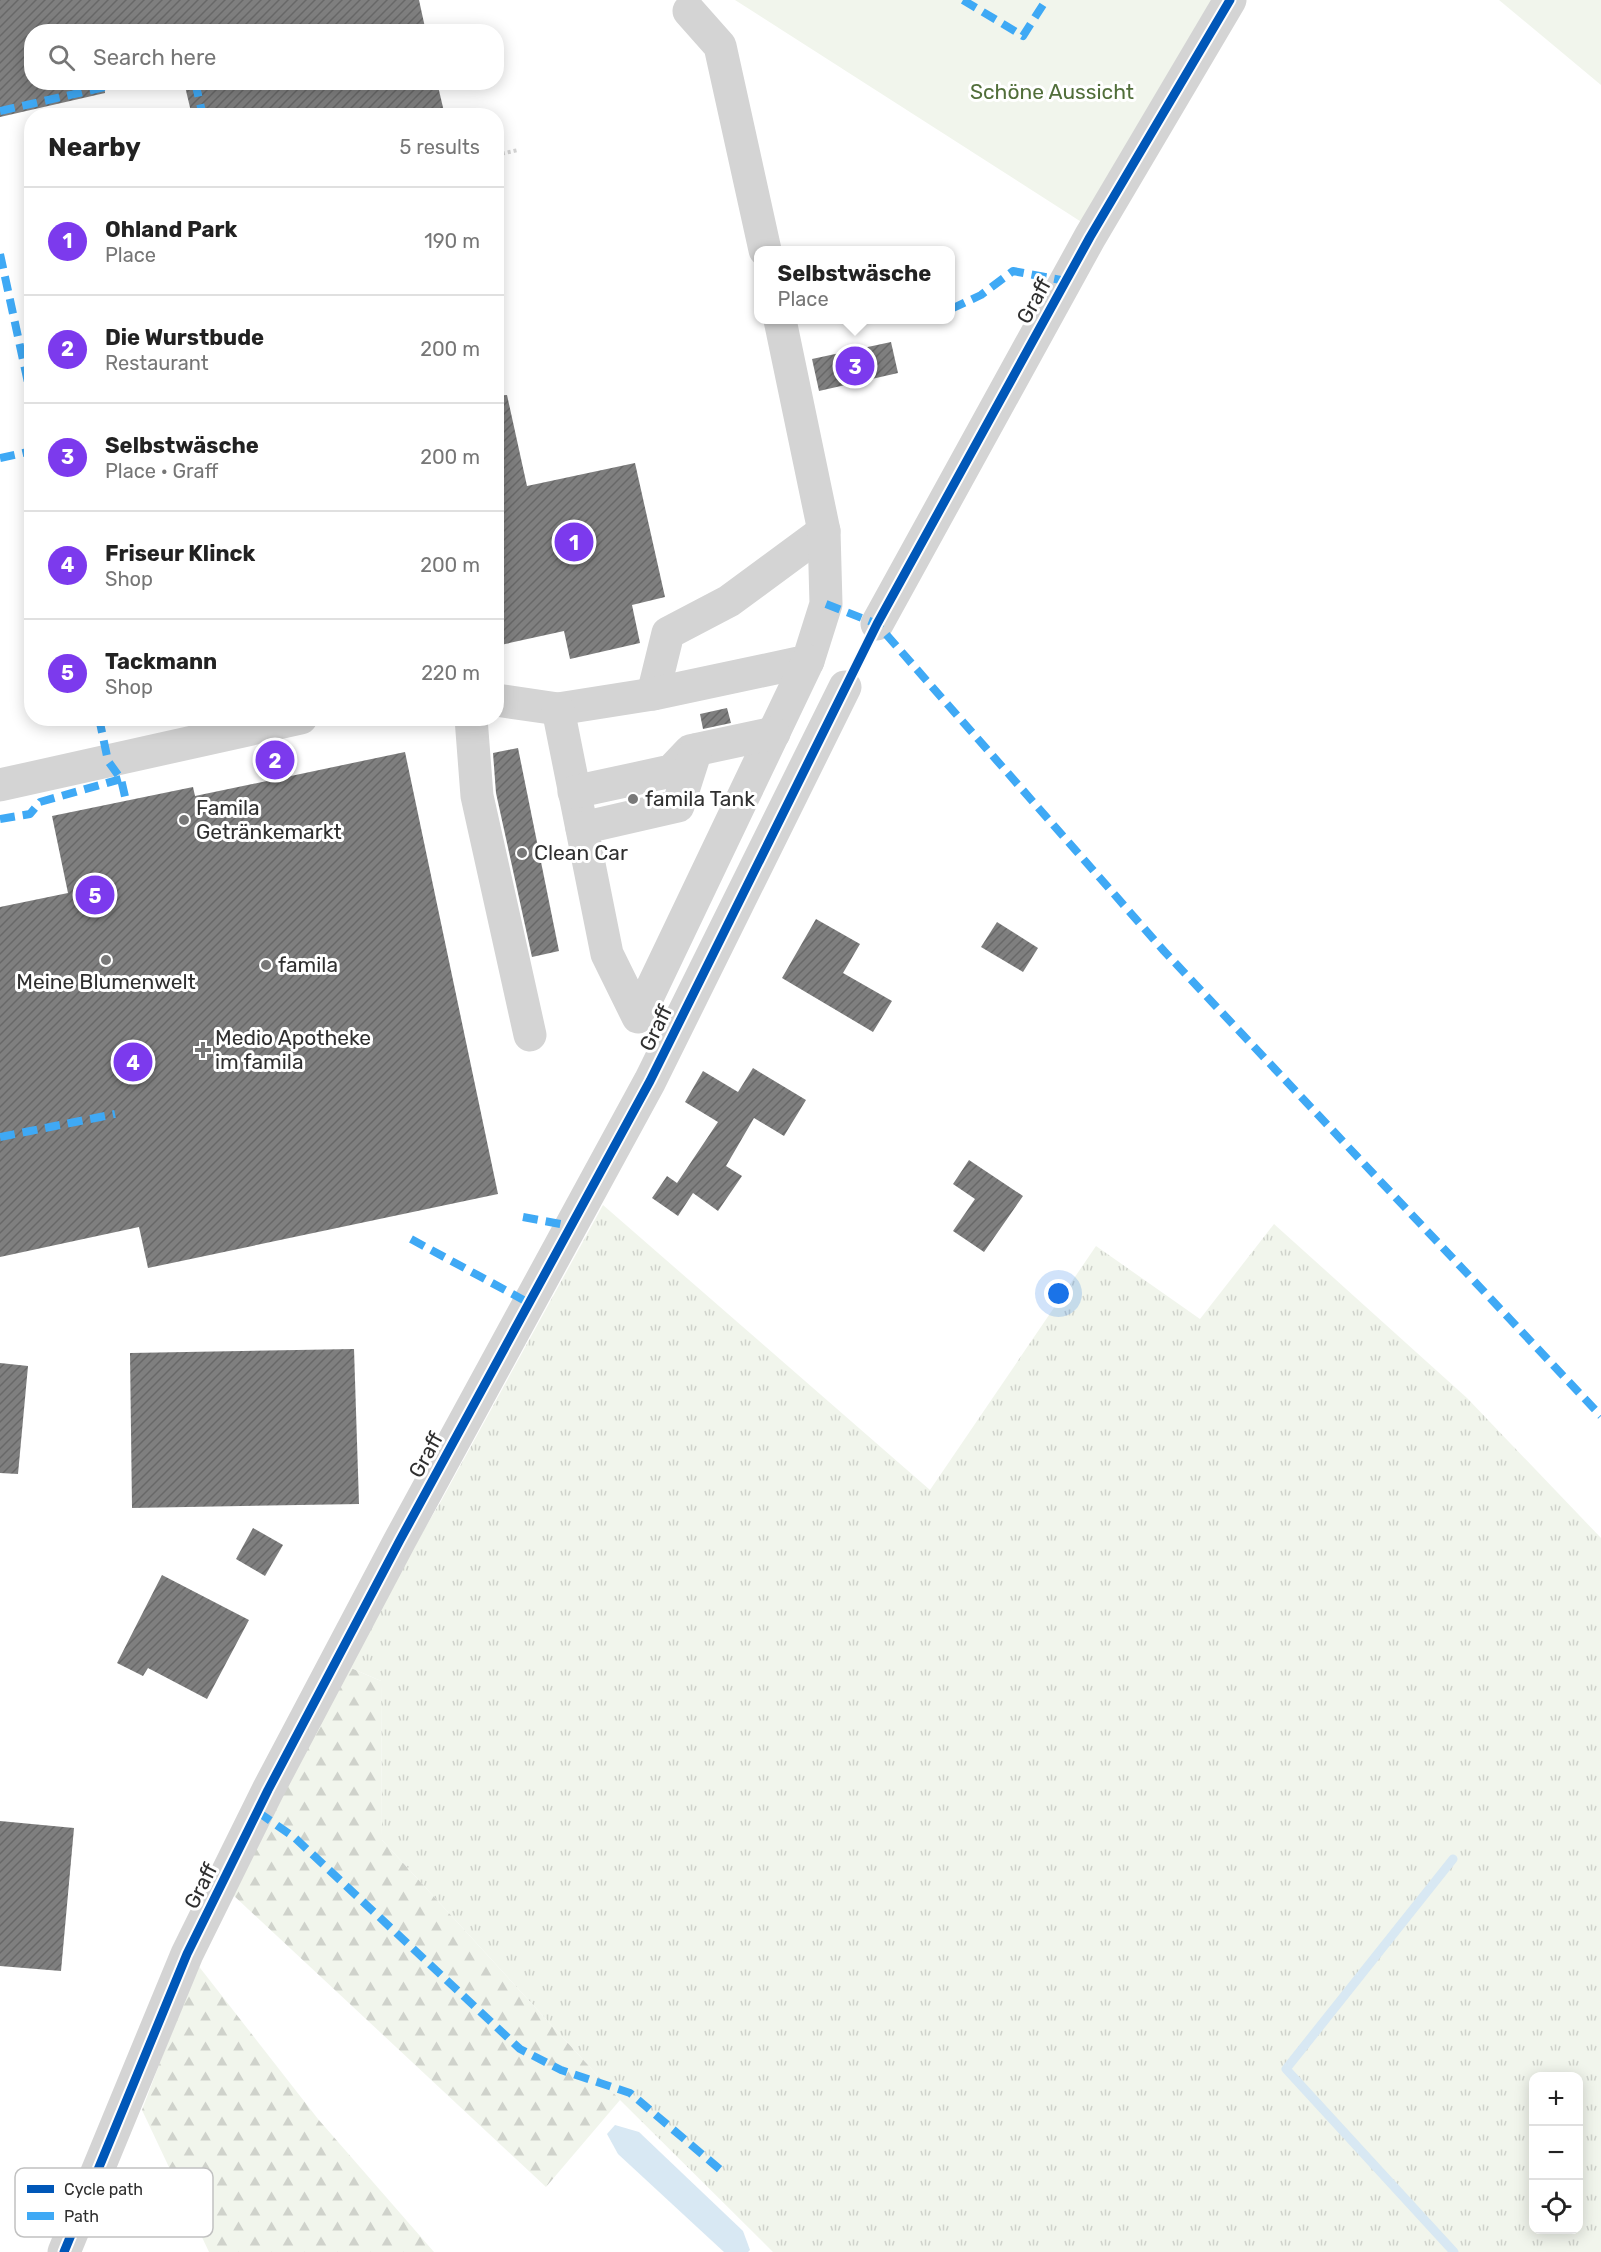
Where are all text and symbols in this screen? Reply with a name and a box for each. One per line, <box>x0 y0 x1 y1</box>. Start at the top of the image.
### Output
search box <box>24 24 504 90</box>
icon: search <box>45 41 78 74</box>
text: Search here <box>93 44 216 71</box>
park label: Schöne Aussicht <box>970 79 1134 104</box>
text: Nearby <box>48 132 141 163</box>
text: 5 results <box>399 135 480 159</box>
text: Ohland Park <box>105 216 237 243</box>
text: 1 <box>63 229 72 253</box>
text: 190 m <box>424 229 480 253</box>
text: Place <box>105 243 156 267</box>
popup <box>754 246 955 324</box>
text: Selbstwäsche <box>778 260 931 287</box>
street label: Graff <box>1011 273 1056 328</box>
text: Place <box>778 287 829 311</box>
text: Die Wurstbude <box>105 324 264 351</box>
text: 2 <box>61 337 74 361</box>
text: 200 m <box>420 337 480 361</box>
pin: 3 <box>836 344 874 388</box>
text: Restaurant <box>105 351 209 375</box>
text: Selbstwäsche <box>105 432 259 459</box>
text: 3 <box>61 445 74 469</box>
text: 200 m <box>420 445 480 469</box>
text: Place · Graff <box>105 459 218 483</box>
pin: 1 <box>554 520 594 564</box>
text: Friseur Klinck <box>105 540 255 567</box>
text: 4 <box>61 553 74 577</box>
text: 200 m <box>420 553 480 577</box>
text: Shop <box>105 567 153 591</box>
text: Tackmann <box>105 648 217 675</box>
text: 5 <box>61 661 74 685</box>
text: 220 m <box>421 661 480 685</box>
text: Shop <box>105 675 153 699</box>
pin: 2 <box>256 738 294 783</box>
place label: famila Tank <box>645 786 755 811</box>
marker: famila Tank <box>626 792 640 806</box>
place label: Famila Getränkemarkt <box>196 795 342 844</box>
marker: Famila Getränkemarkt <box>177 813 191 827</box>
place label: Clean Car <box>534 840 628 865</box>
marker: Clean Car <box>515 846 529 860</box>
pin: 5 <box>76 872 115 918</box>
place label: famila <box>278 952 338 977</box>
marker: Meine Blumenwelt <box>99 953 113 967</box>
marker: famila <box>259 958 273 972</box>
place label: Meine Blumenwelt <box>16 969 196 994</box>
street label: Graff <box>634 1000 678 1055</box>
place label: Medio Apotheke im famila <box>215 1025 371 1074</box>
pin: 4 <box>114 1040 152 1084</box>
marker: Medio Apotheke im famila <box>196 1043 210 1057</box>
your location <box>1044 1279 1073 1308</box>
street label: Graff <box>403 1427 448 1482</box>
street label: Graff <box>178 1858 223 1913</box>
map controls <box>1529 2072 1583 2234</box>
button: + <box>1529 2072 1583 2126</box>
button: − <box>1529 2126 1583 2180</box>
legend <box>15 2168 213 2237</box>
text: Cycle path <box>64 2180 143 2199</box>
button: locate <box>1529 2180 1583 2234</box>
text: Path <box>64 2207 99 2226</box>

